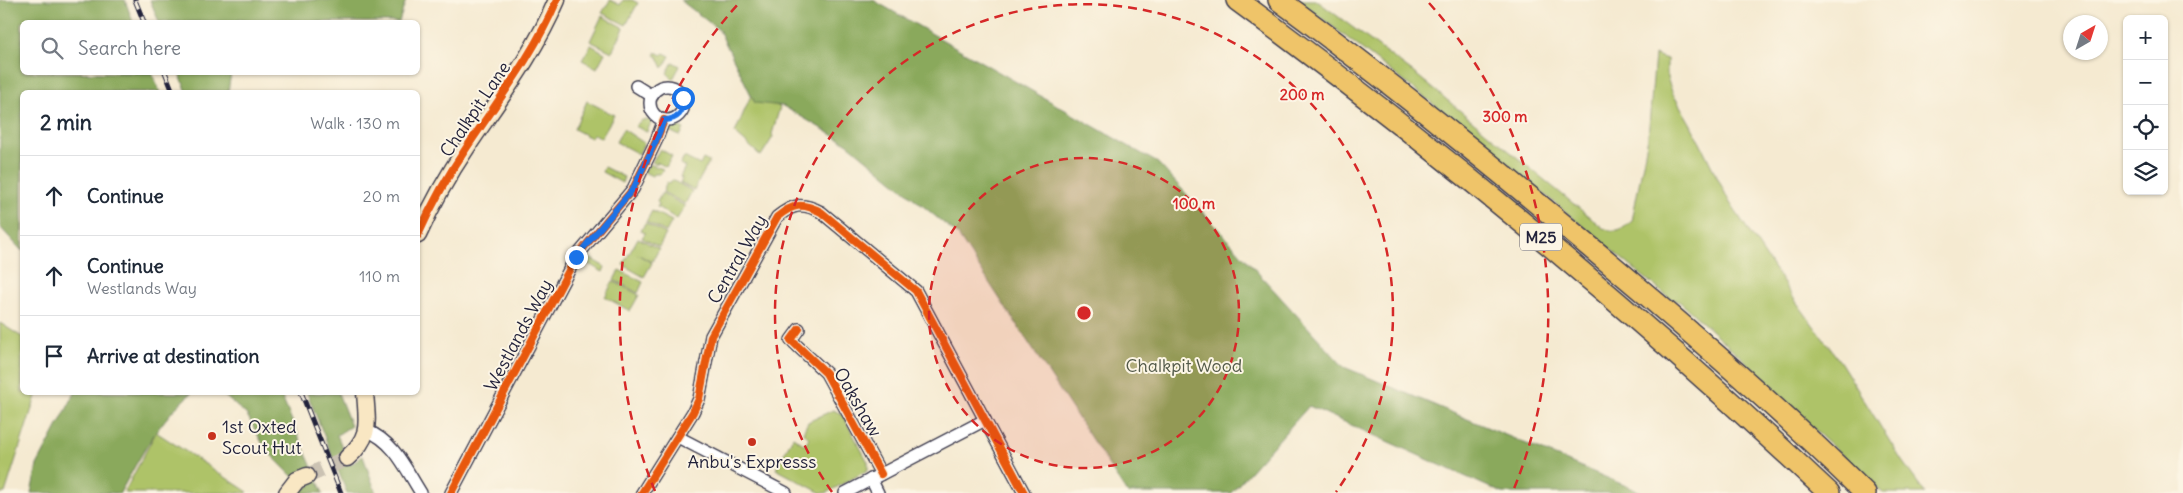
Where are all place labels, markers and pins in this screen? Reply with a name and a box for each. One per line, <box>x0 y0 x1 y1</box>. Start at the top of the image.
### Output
centre of rings <box>1075 304 1093 322</box>
place label: 1st Oxted Scout Hut <box>222 415 302 459</box>
marker: 1st Oxted Scout Hut <box>206 430 218 442</box>
marker: Anbu's Expresss <box>746 436 758 448</box>
place label: Anbu's Expresss <box>688 450 816 473</box>

